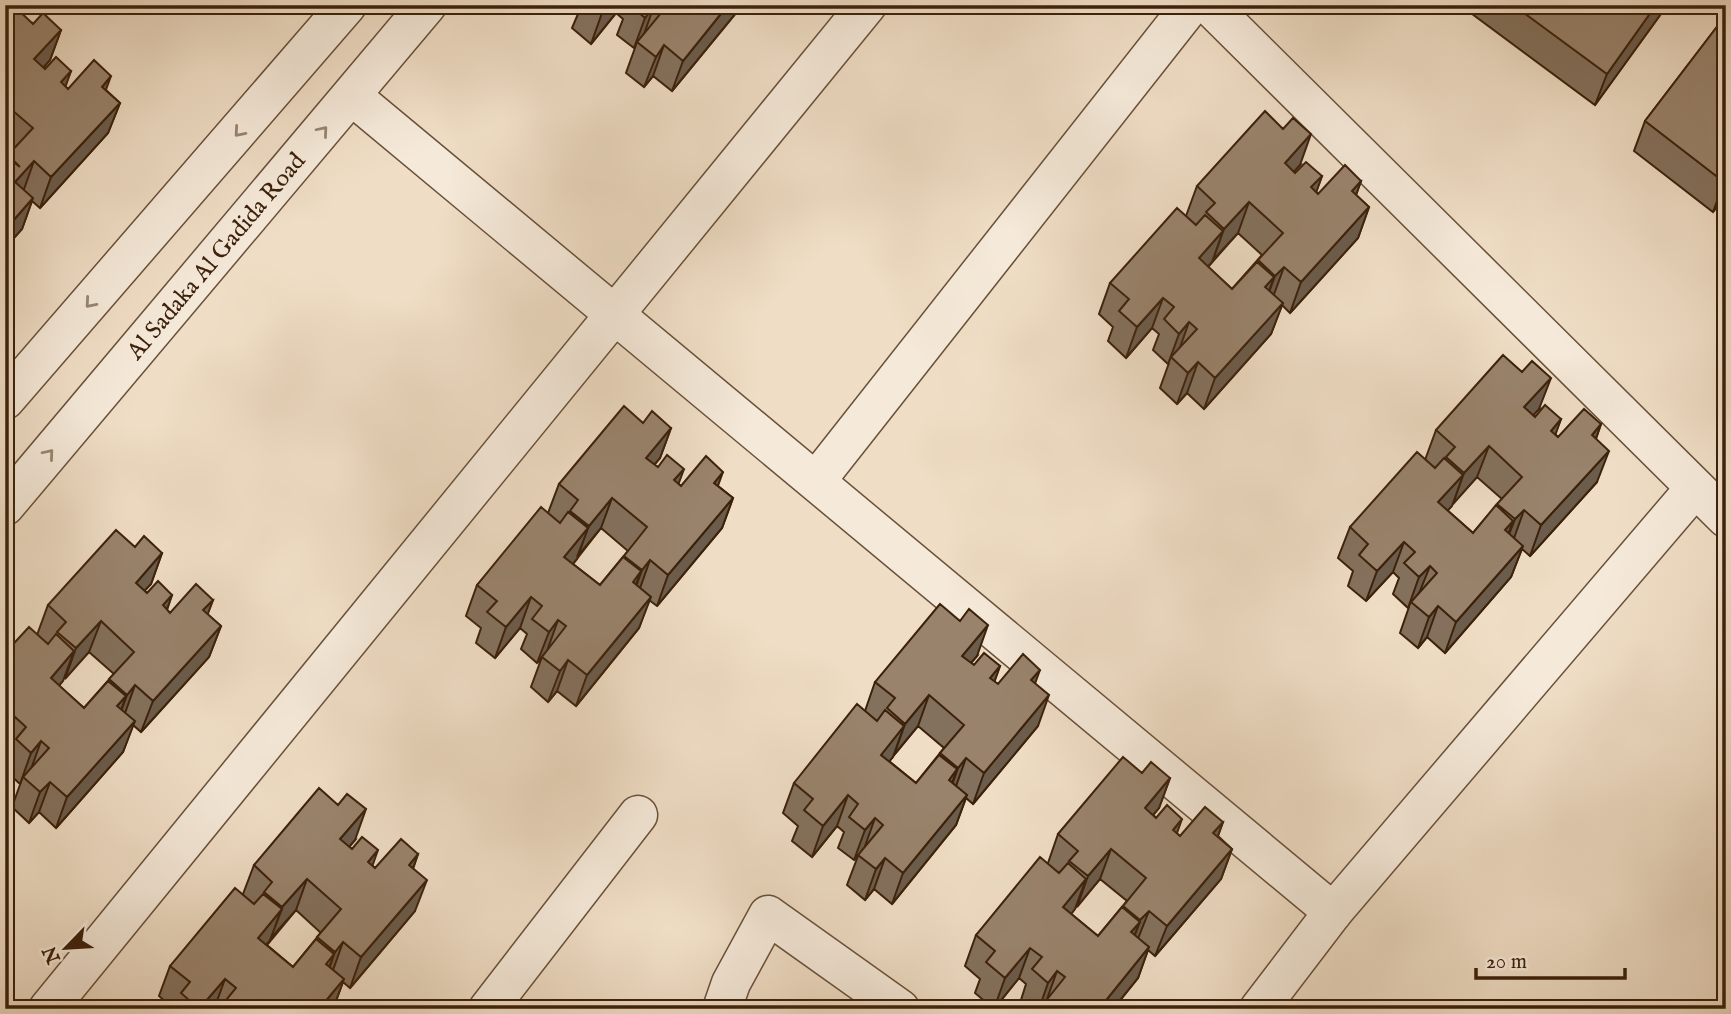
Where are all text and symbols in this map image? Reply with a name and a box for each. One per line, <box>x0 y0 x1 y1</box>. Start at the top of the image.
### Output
one-way arrow <box>235 123 247 136</box>
one-way arrow <box>315 126 327 139</box>
street label: Al Sadaka Al Gadida Road <box>120 147 313 368</box>
one-way arrow <box>86 295 98 308</box>
one-way arrow <box>41 449 54 462</box>
north arrow <box>32 912 102 982</box>
scale bar <box>1476 937 1624 981</box>
text: N <box>38 941 67 968</box>
text: 20 m <box>1486 949 1527 976</box>

